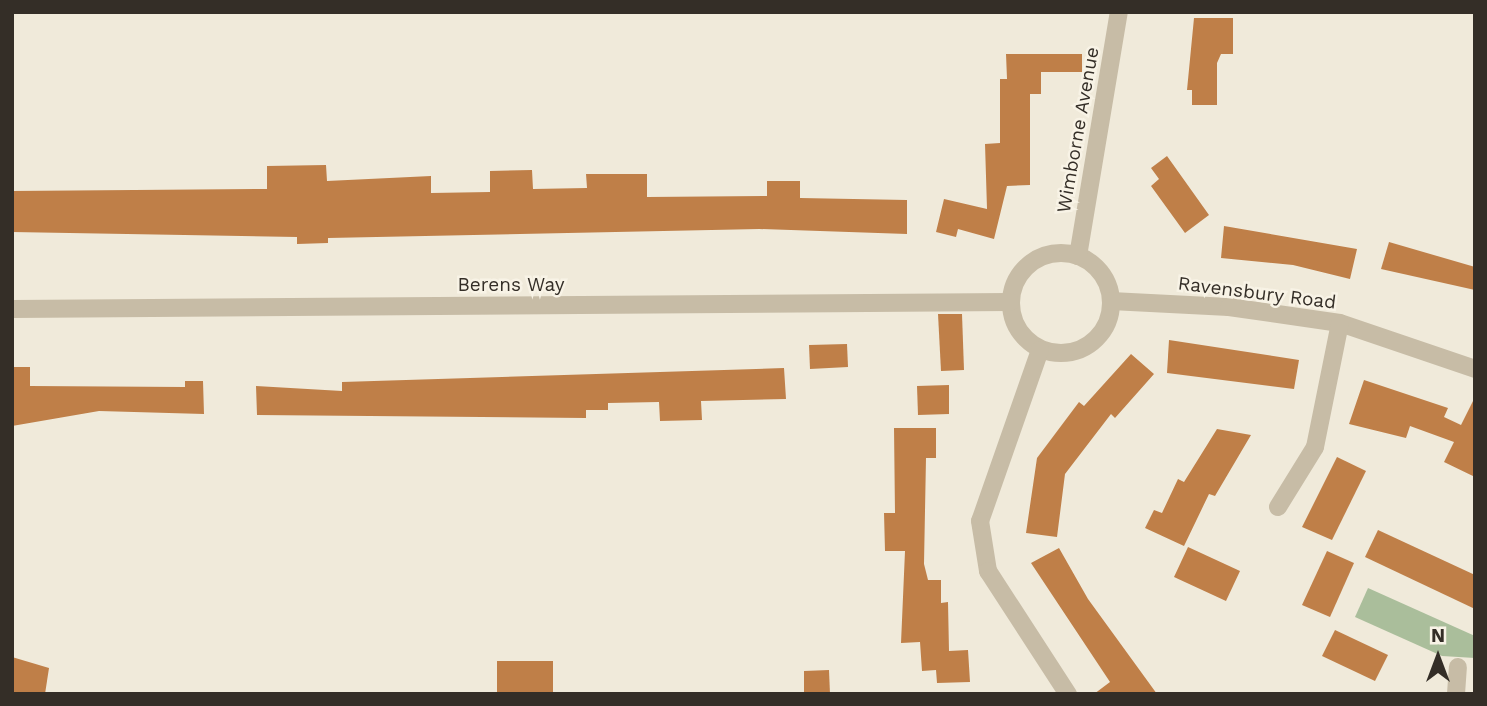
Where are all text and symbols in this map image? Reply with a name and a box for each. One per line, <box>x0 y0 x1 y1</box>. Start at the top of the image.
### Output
street label: Wimborne Avenue <box>1052 45 1104 215</box>
street label: Ravensbury Road <box>1176 272 1338 314</box>
street label: Berens Way <box>457 274 565 296</box>
north arrow <box>1403 622 1473 692</box>
text: N <box>1431 624 1445 647</box>

